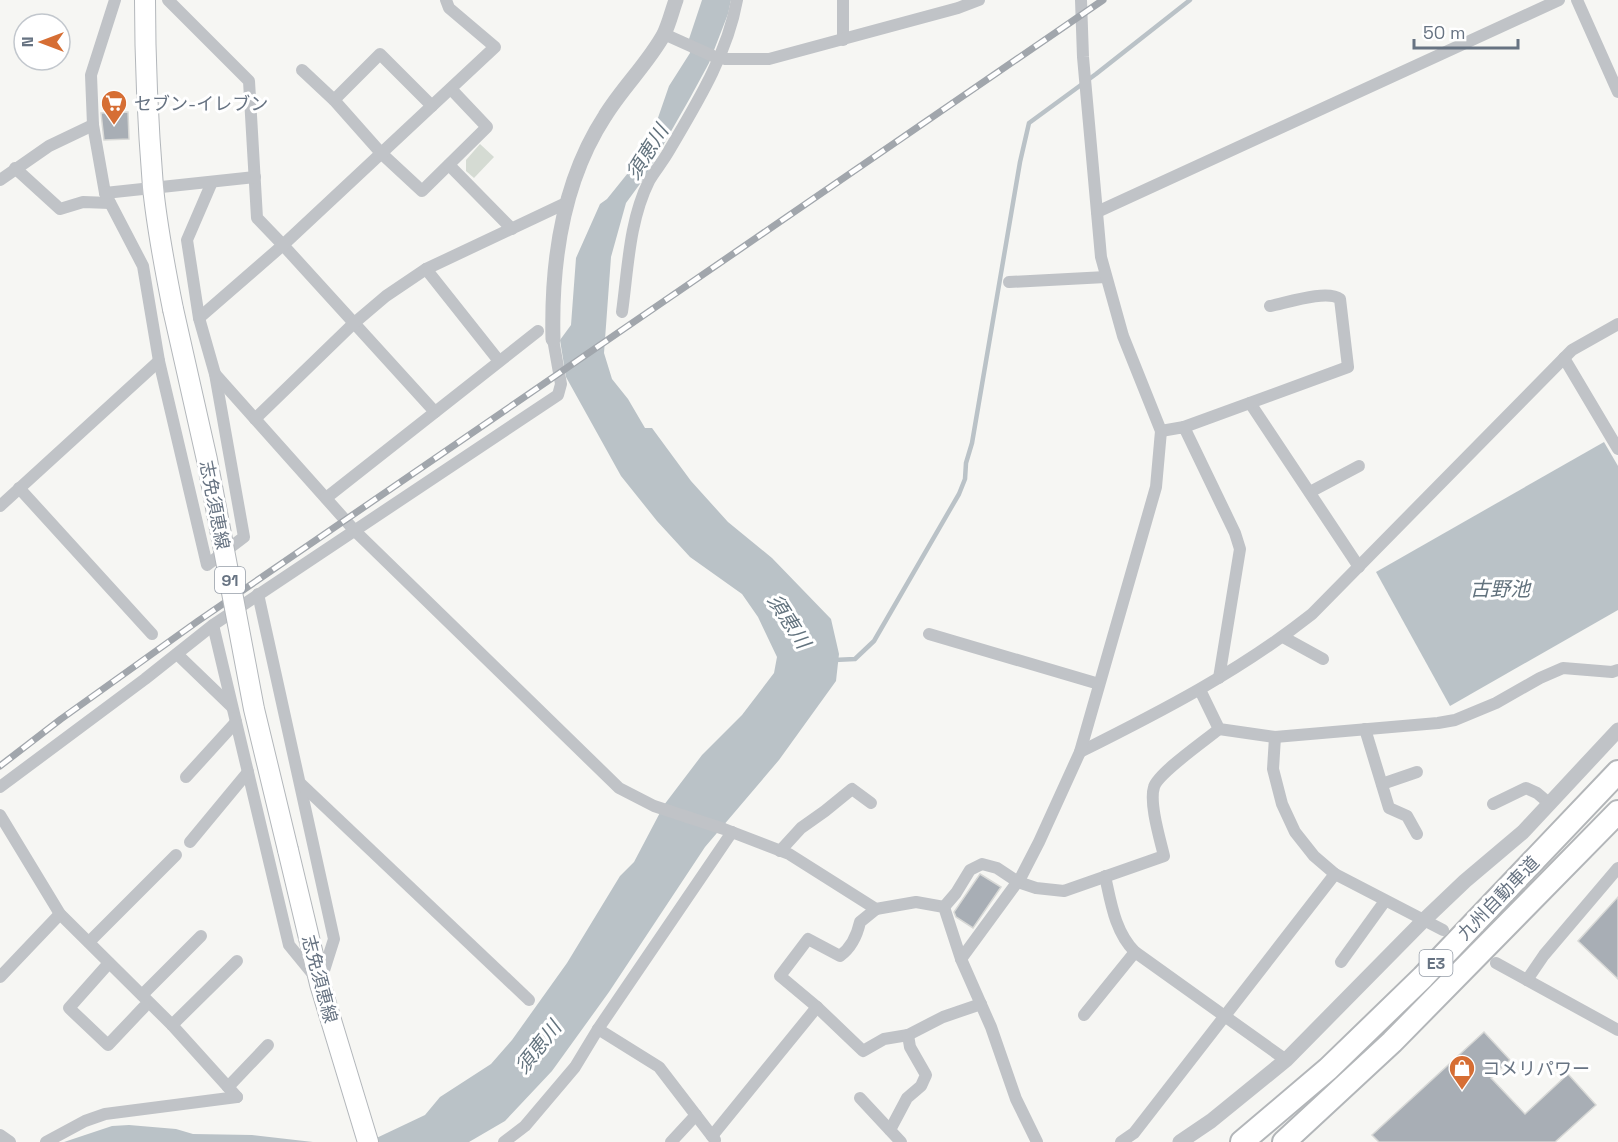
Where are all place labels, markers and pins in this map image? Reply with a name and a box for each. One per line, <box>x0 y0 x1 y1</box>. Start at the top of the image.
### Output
supermarket icon: セブン-イレブン <box>99 88 129 126</box>
place label: セブン-イレブン <box>134 92 268 115</box>
shop icon: コメリパワー <box>1447 1053 1477 1091</box>
place label: コメリパワー <box>1482 1057 1590 1080</box>

